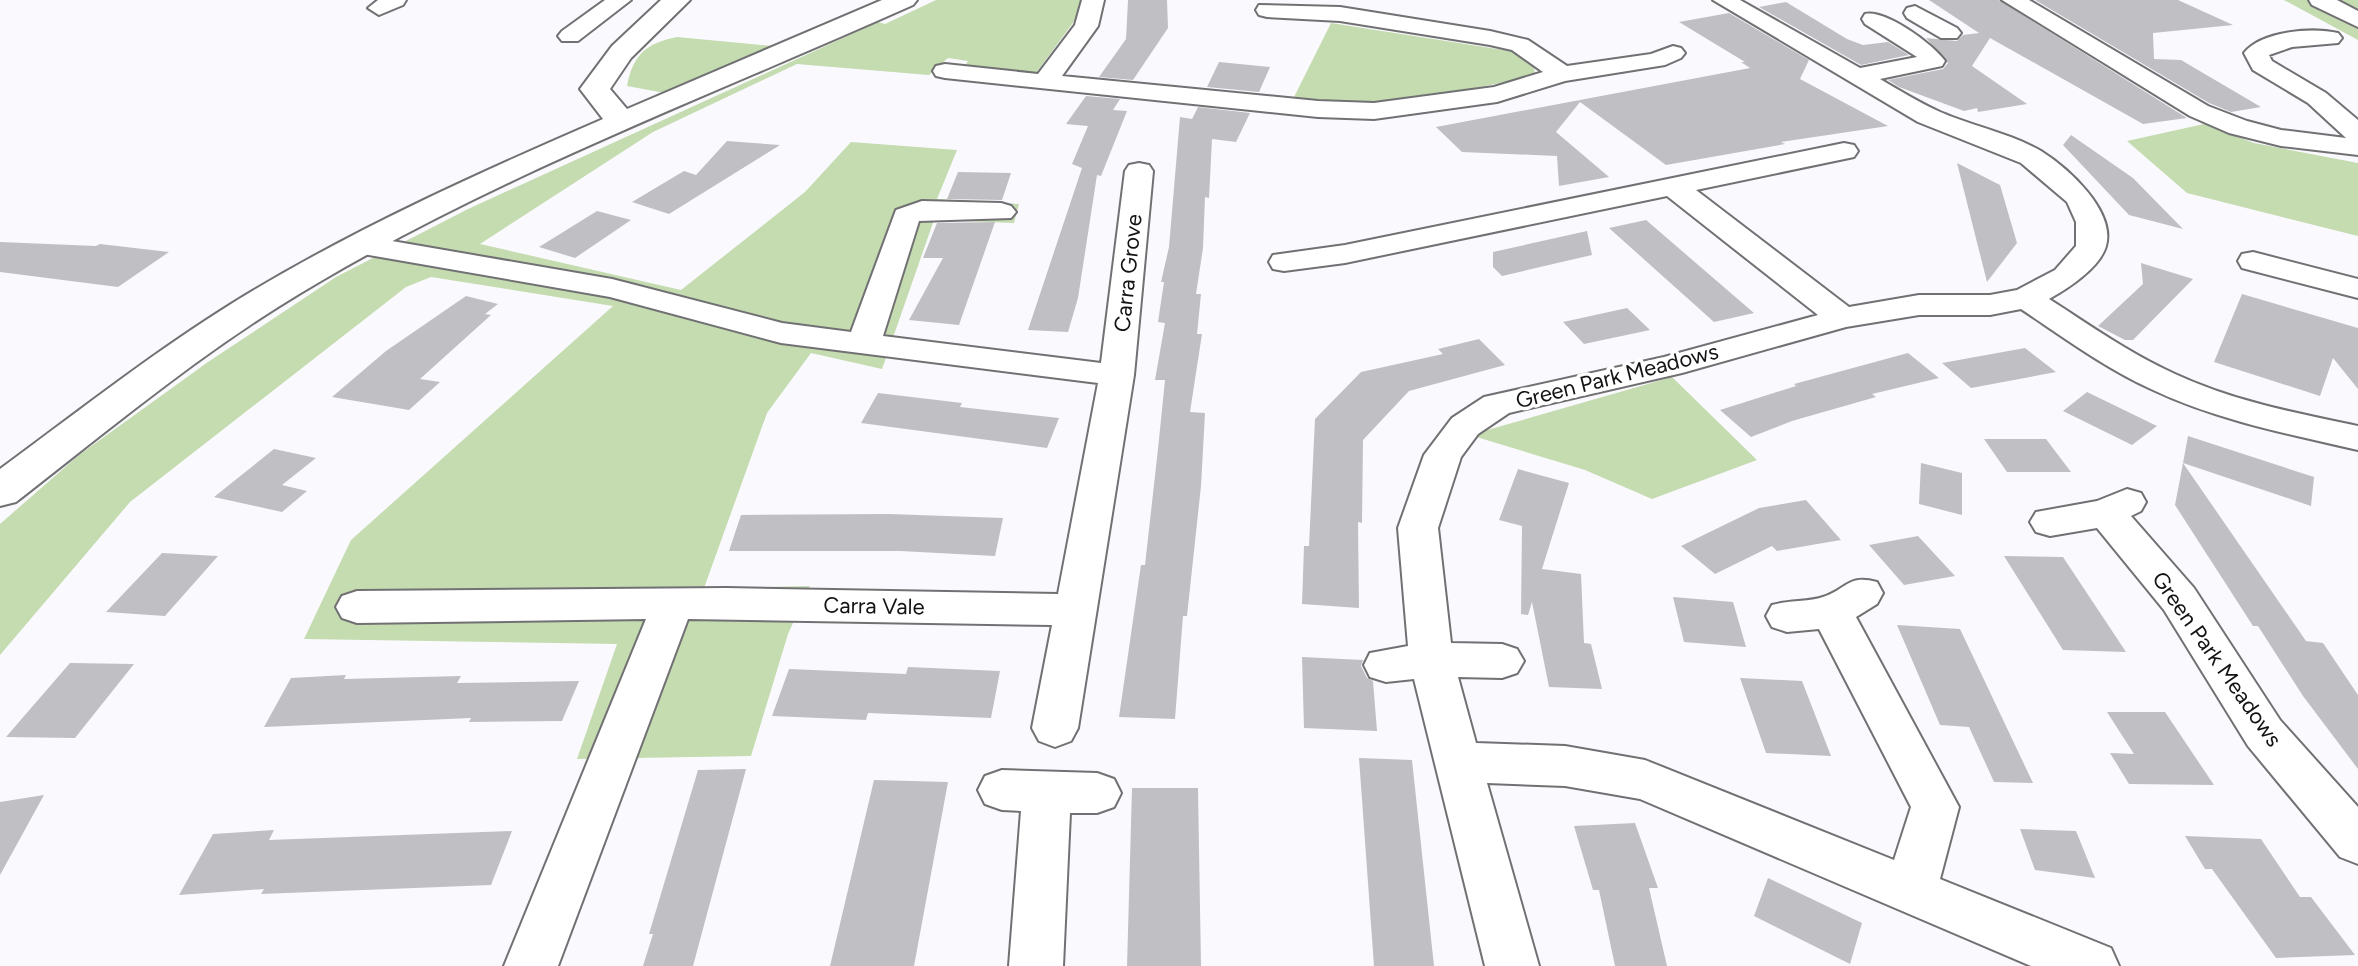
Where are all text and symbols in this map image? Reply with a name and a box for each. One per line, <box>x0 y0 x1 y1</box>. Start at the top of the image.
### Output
street label: Carra Grove <box>1108 213 1148 333</box>
street label: Green Park Meadows <box>1513 338 1721 414</box>
street label: Green Park Meadows <box>2146 566 2288 752</box>
street label: Carra Vale <box>823 592 925 620</box>

